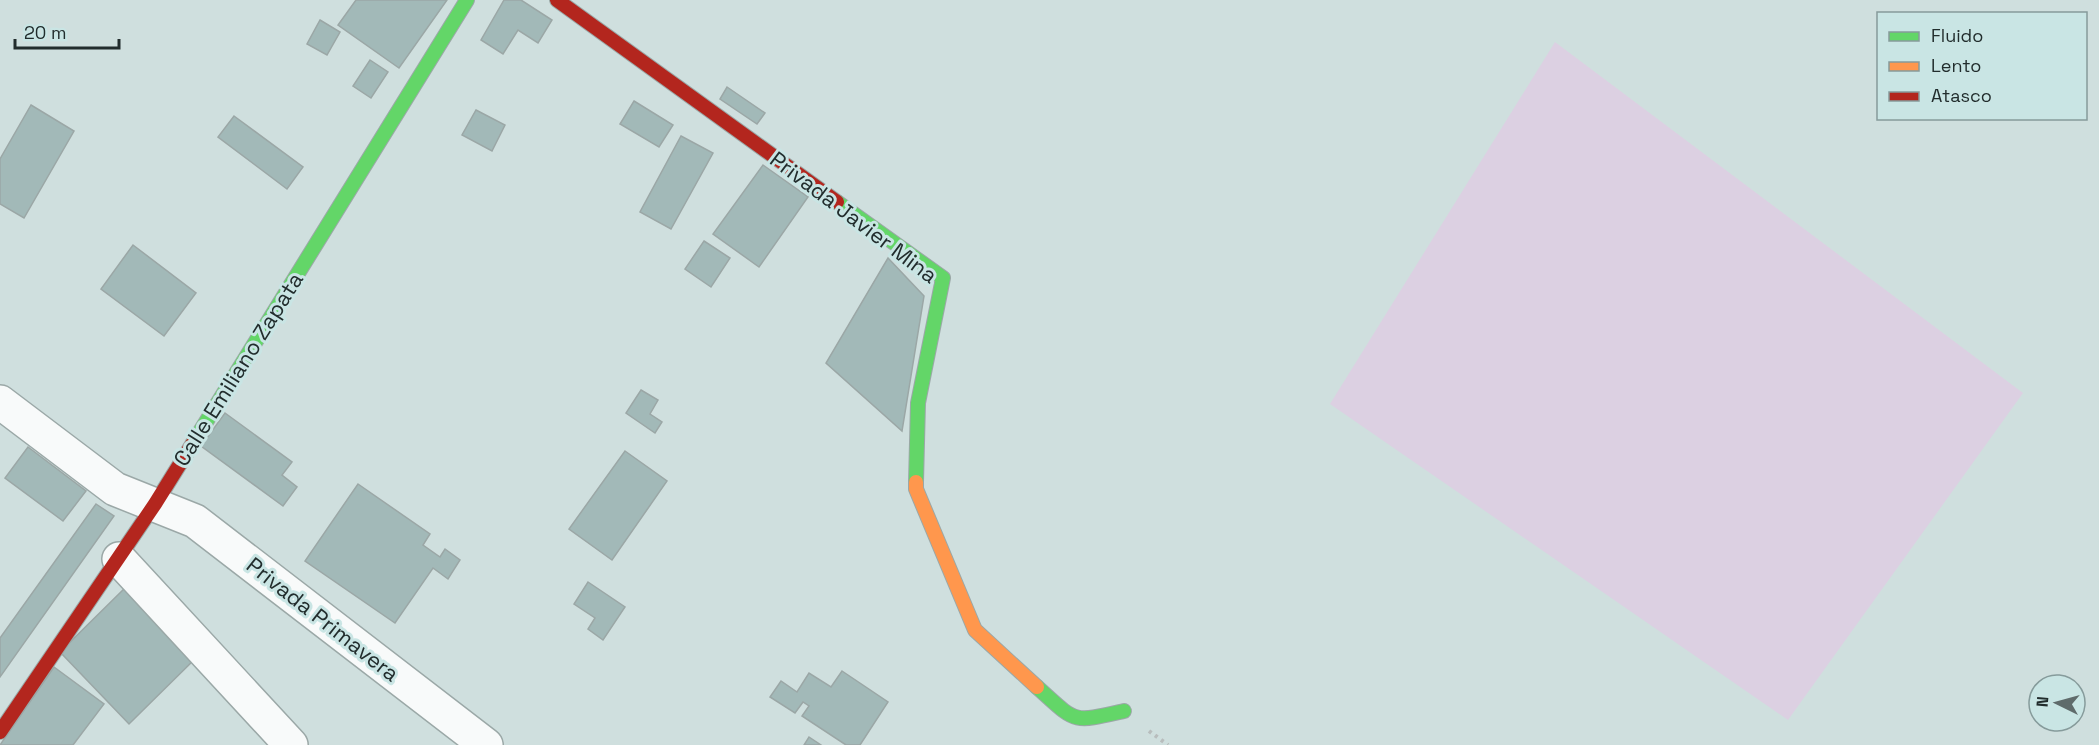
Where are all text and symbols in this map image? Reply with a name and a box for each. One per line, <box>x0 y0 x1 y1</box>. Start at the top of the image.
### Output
scale bar <box>15 12 118 50</box>
legend <box>1877 12 2087 120</box>
text: 20 m <box>24 21 67 44</box>
text: Fluido <box>1931 24 1983 47</box>
text: Lento <box>1931 54 1981 77</box>
text: Atasco <box>1931 84 1992 107</box>
street label: Privada Javier Mina <box>765 145 944 289</box>
street label: Calle Emiliano Zapata <box>167 267 309 471</box>
street label: Privada Primavera <box>241 551 405 688</box>
north arrow <box>2027 673 2087 733</box>
text: N <box>2032 695 2053 708</box>

